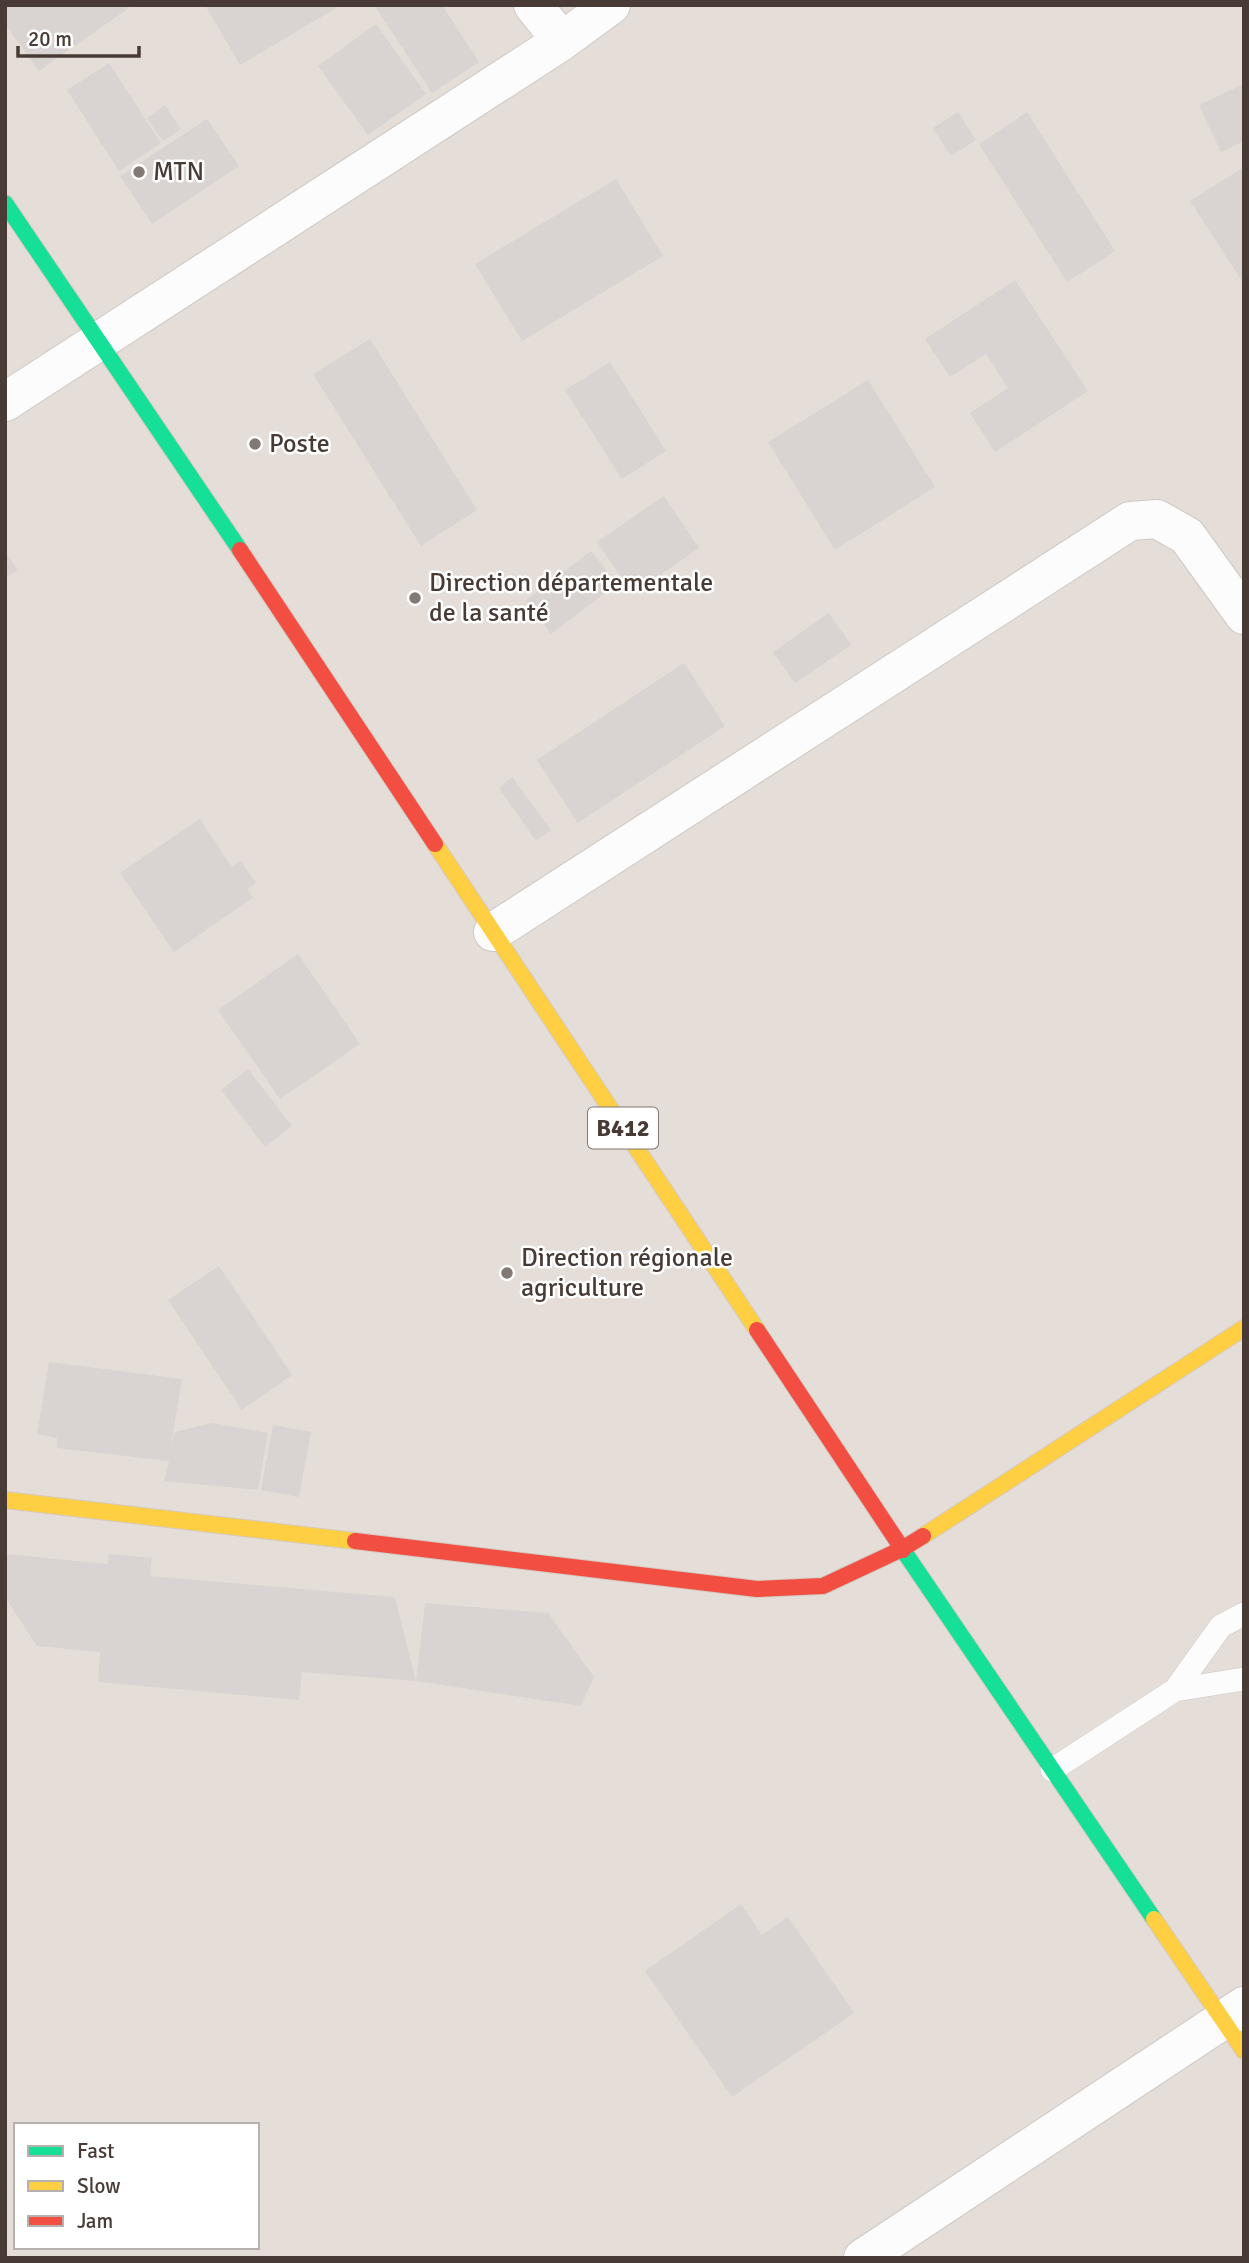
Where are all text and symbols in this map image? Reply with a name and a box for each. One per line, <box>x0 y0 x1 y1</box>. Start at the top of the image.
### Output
scale bar <box>18 14 138 58</box>
text: 20 m <box>28 26 72 52</box>
place label: MTN <box>153 156 204 188</box>
marker: MTN <box>131 164 147 180</box>
place label: Poste <box>269 428 330 460</box>
marker: Poste <box>247 436 263 452</box>
place label: Direction départementale de la santé <box>429 567 713 629</box>
marker: Direction départementale de la santé <box>407 590 423 606</box>
road number: B412 <box>588 1108 658 1148</box>
place label: Direction régionale agriculture <box>521 1242 733 1304</box>
marker: Direction régionale agriculture <box>499 1265 515 1281</box>
legend <box>14 2123 259 2249</box>
text: Fast <box>77 2138 114 2164</box>
text: Slow <box>77 2173 121 2199</box>
text: Jam <box>77 2208 113 2234</box>

